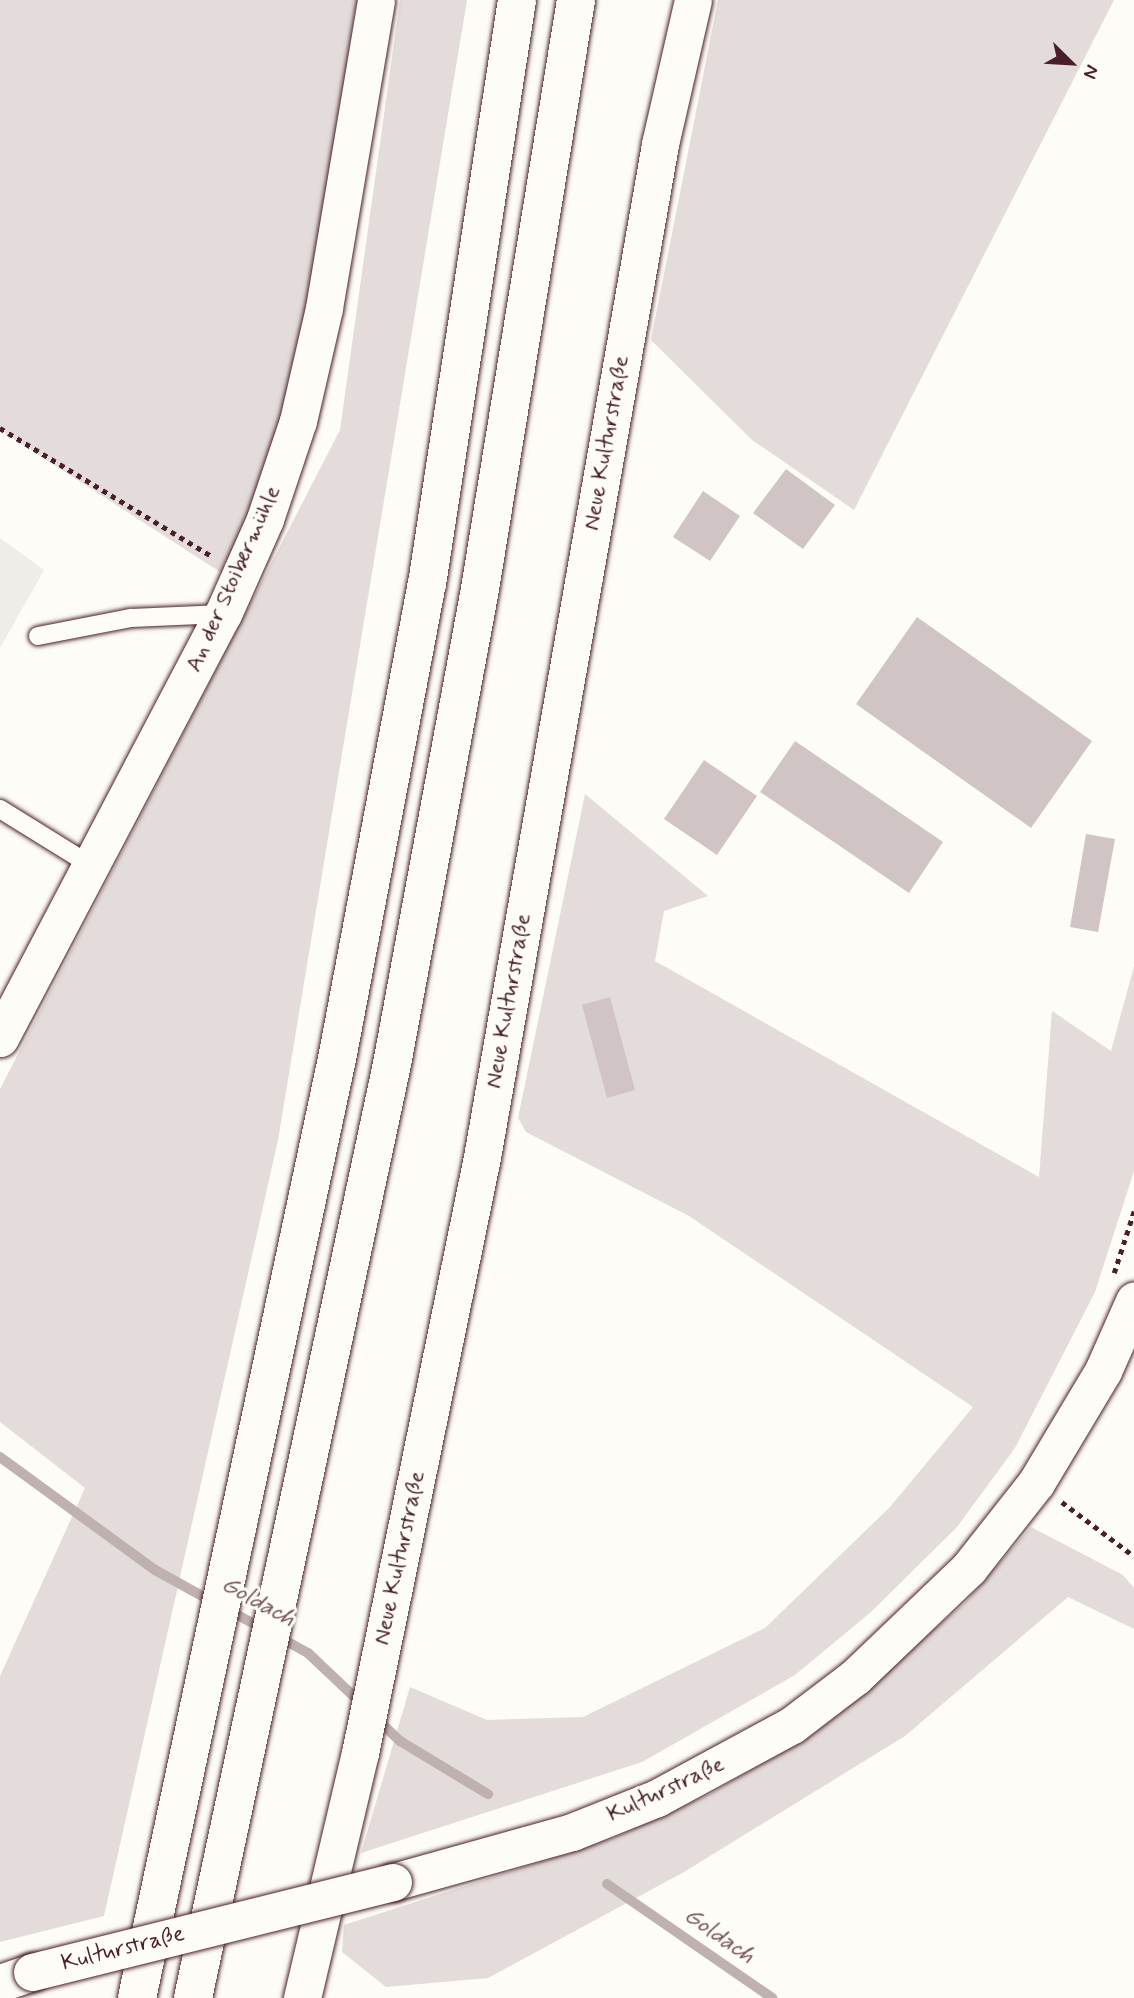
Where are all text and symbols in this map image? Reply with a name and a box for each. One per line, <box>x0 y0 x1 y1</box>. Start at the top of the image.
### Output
north arrow <box>1036 28 1106 98</box>
text: N <box>1077 61 1105 83</box>
street label: Neue Kulturstraße <box>578 353 636 533</box>
street label: An der Stoibermühle <box>181 482 287 676</box>
street label: Neue Kulturstraße <box>480 911 538 1091</box>
street label: Neue Kulturstraße <box>368 1468 432 1648</box>
water label: Goldach <box>216 1570 300 1634</box>
street label: Kulturstraße <box>603 1751 729 1829</box>
water label: Goldach <box>678 1901 760 1971</box>
street label: Kulturstraße <box>58 1920 188 1978</box>

